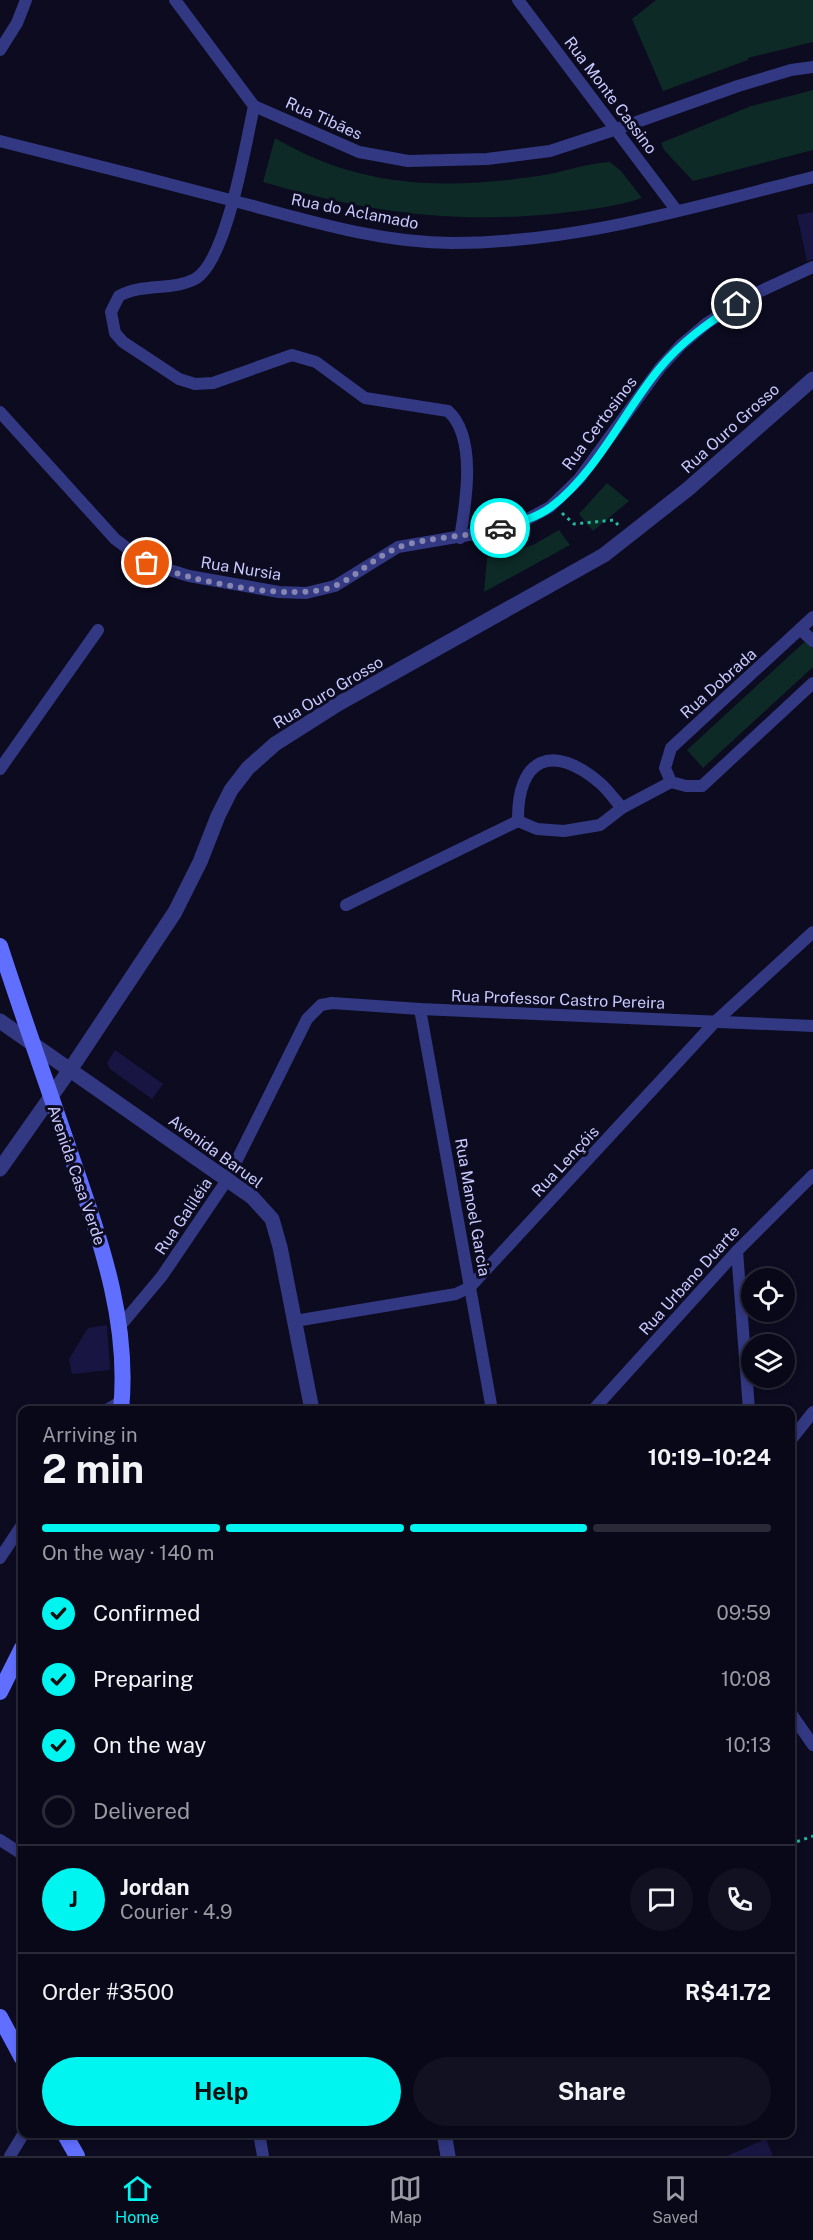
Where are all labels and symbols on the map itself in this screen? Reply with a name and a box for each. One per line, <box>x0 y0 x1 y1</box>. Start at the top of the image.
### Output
street label: Rua Monte Cassino <box>560 33 661 158</box>
street label: Rua Tibães <box>283 93 365 144</box>
street label: Rua do Aclamado <box>290 190 420 233</box>
pin <box>711 278 762 329</box>
street label: Rua Certosinos <box>558 373 641 474</box>
street label: Rua Ouro Grosso <box>678 380 783 477</box>
courier <box>470 498 530 558</box>
pin <box>121 537 172 588</box>
street label: Rua Nursia <box>199 553 283 584</box>
street label: Rua Dobrada <box>676 644 760 722</box>
street label: Rua Ouro Grosso <box>270 652 387 733</box>
street label: Rua Professor Castro Pereira <box>451 986 665 1013</box>
street label: Avenida Casa Verde <box>44 1103 109 1248</box>
street label: Avenida Baruel <box>165 1111 267 1192</box>
street label: Rua Lençóis <box>528 1122 603 1201</box>
street label: Rua Manoel Garcia <box>451 1137 494 1278</box>
street label: Rua Galiléia <box>151 1174 216 1258</box>
street label: Rua Urbano Duarte <box>635 1222 744 1339</box>

